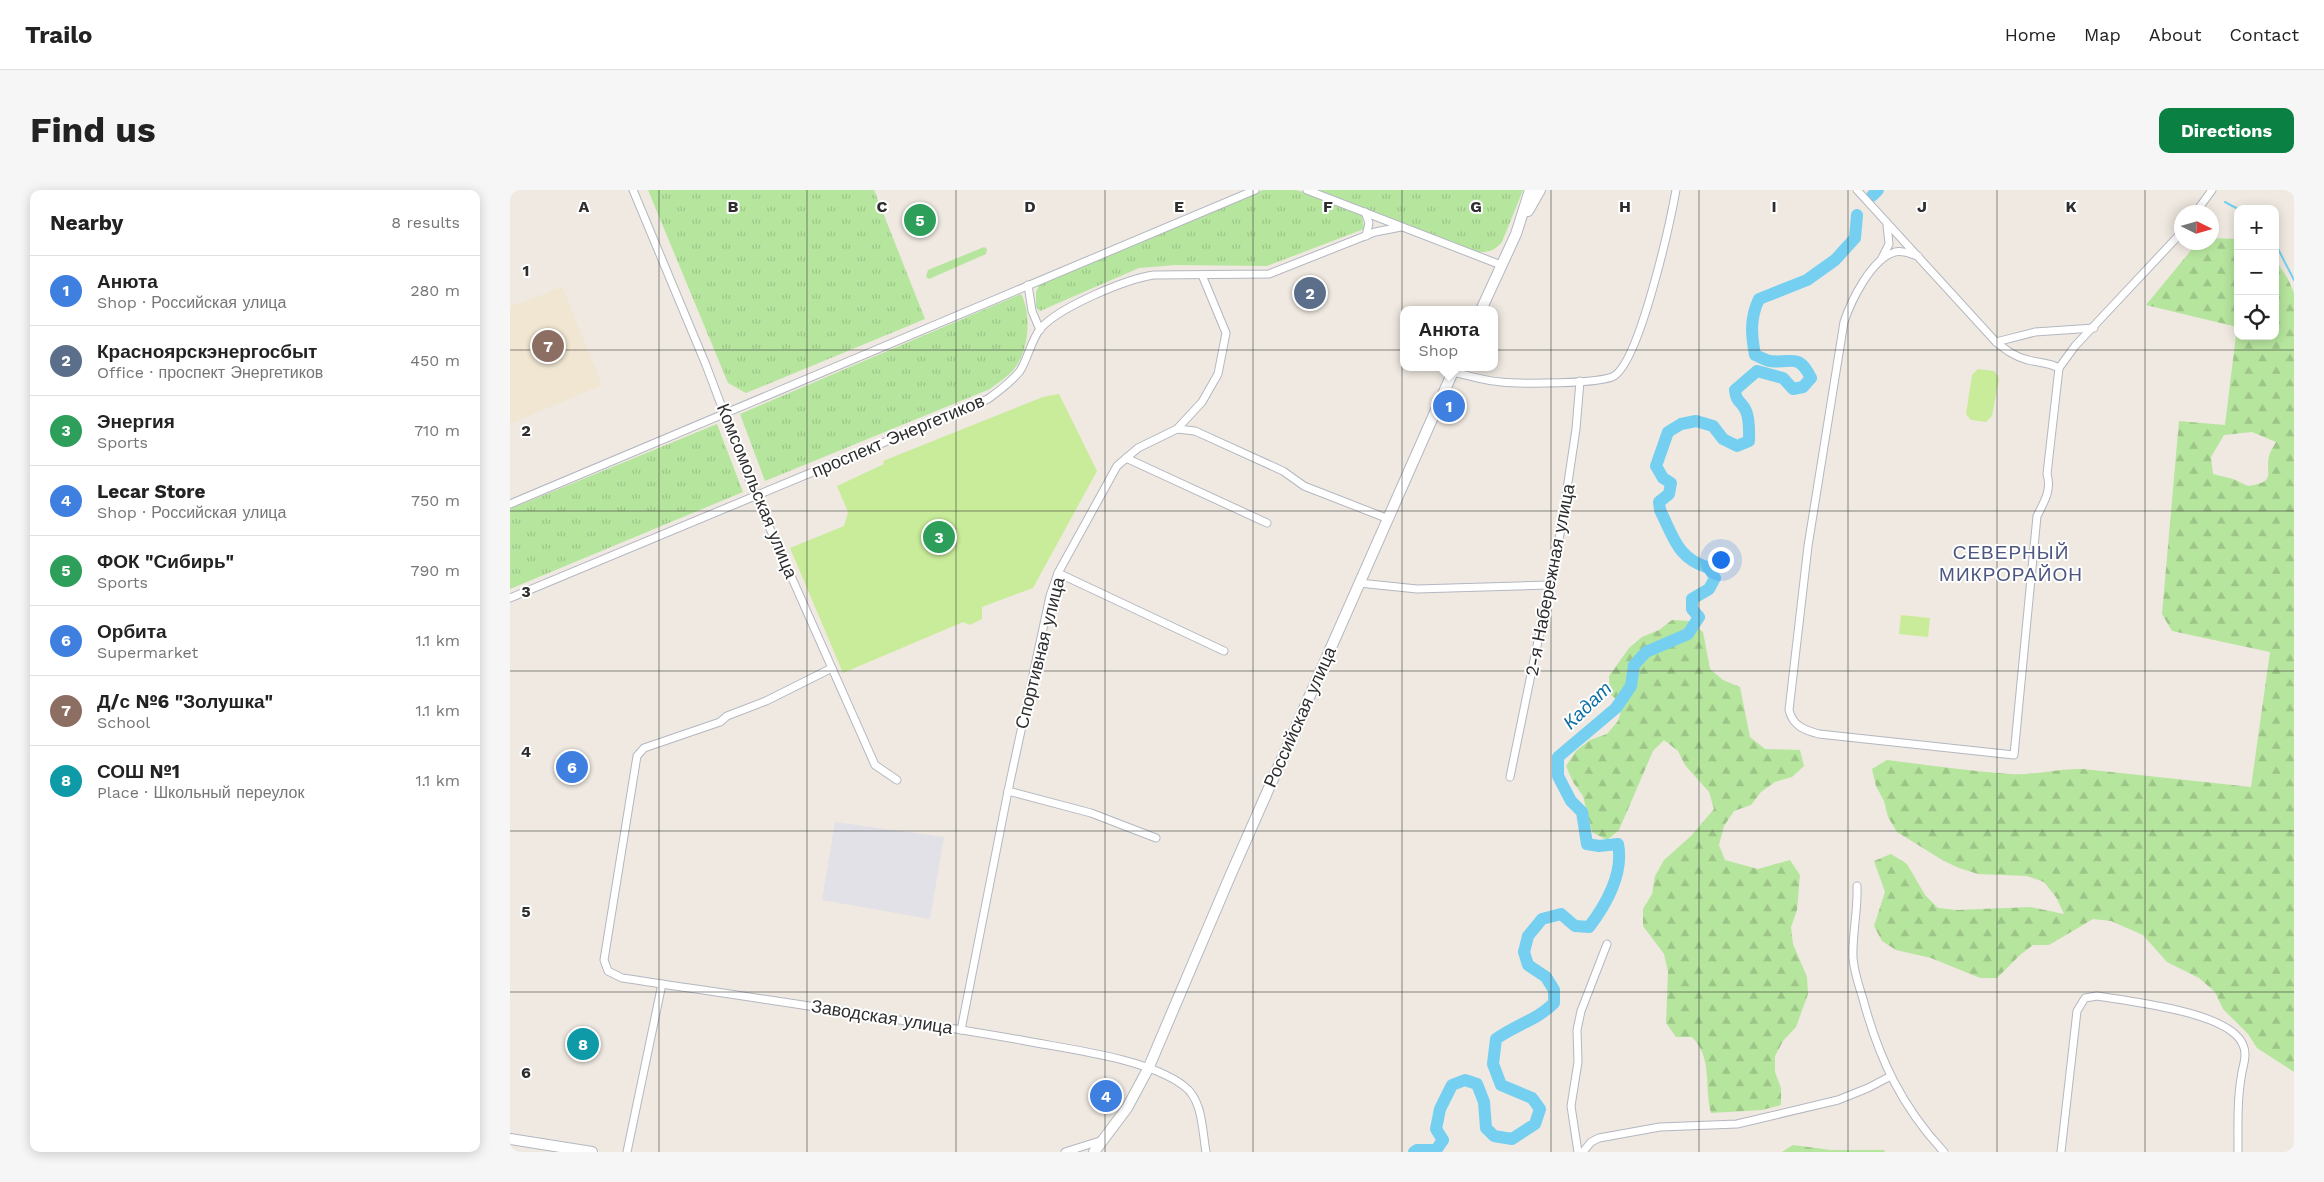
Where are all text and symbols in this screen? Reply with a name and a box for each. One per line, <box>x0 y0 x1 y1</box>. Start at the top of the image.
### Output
text: Trailo <box>25 21 92 49</box>
text: Home <box>2005 24 2056 45</box>
text: Map <box>2084 24 2121 45</box>
text: About <box>2149 24 2201 45</box>
text: Contact <box>2229 24 2299 45</box>
button: Directions <box>2159 108 2294 153</box>
text: Find us <box>30 109 156 151</box>
text: A <box>579 197 590 216</box>
text: B <box>728 197 739 216</box>
text: C <box>877 197 888 216</box>
text: D <box>1024 197 1036 216</box>
text: E <box>1174 197 1184 216</box>
text: F <box>1323 197 1333 216</box>
text: G <box>1470 197 1482 216</box>
text: H <box>1619 197 1631 216</box>
text: I <box>1771 197 1777 216</box>
text: J <box>1917 197 1927 216</box>
text: K <box>2065 197 2077 216</box>
pin: 5 <box>904 201 936 239</box>
north arrow <box>2174 205 2219 250</box>
map controls <box>2234 205 2279 340</box>
button: + <box>2234 205 2279 250</box>
text: Nearby <box>50 210 123 235</box>
text: 8 results <box>391 213 460 232</box>
button: − <box>2234 250 2279 295</box>
text: 1 <box>523 261 529 280</box>
text: Анюта <box>97 270 158 293</box>
pin: 2 <box>1294 274 1326 312</box>
text: 1 <box>63 281 69 300</box>
text: 280 m <box>410 281 460 300</box>
text: Shop · Российская улица <box>97 293 286 312</box>
button: locate <box>2234 295 2279 340</box>
popup <box>1400 306 1498 371</box>
text: Анюта <box>1419 318 1479 341</box>
pin: 7 <box>532 327 564 365</box>
text: Красноярскэнергосбыт <box>97 340 317 363</box>
text: Shop <box>1419 341 1458 360</box>
text: 2 <box>61 351 71 370</box>
text: 450 m <box>410 351 460 370</box>
text: Office · проспект Энергетиков <box>97 363 323 382</box>
pin: 1 <box>1433 387 1465 425</box>
street label: проспект Энергетиков <box>808 390 987 481</box>
street label: Комсомольская улица <box>713 400 803 582</box>
text: Энергия <box>97 410 175 433</box>
text: 3 <box>61 421 71 440</box>
text: 710 m <box>414 421 460 440</box>
text: 2 <box>521 421 531 440</box>
text: Sports <box>97 433 148 452</box>
text: Lecar Store <box>97 480 205 503</box>
street label: 2-я Набережная улица <box>1521 481 1579 678</box>
text: 4 <box>61 491 71 510</box>
text: 750 m <box>411 491 460 510</box>
text: Shop · Российская улица <box>97 503 286 522</box>
pin: 3 <box>923 518 955 556</box>
district label: СЕВЕРНЫЙ МИКРОРАЙОН <box>1939 541 2083 586</box>
your location <box>1708 547 1734 573</box>
text: ФОК "Сибирь" <box>97 550 234 573</box>
text: 5 <box>61 561 71 580</box>
text: 790 m <box>410 561 460 580</box>
text: Sports <box>97 573 148 592</box>
street label: Спортивная улица <box>1011 574 1069 731</box>
text: 3 <box>521 582 531 601</box>
text: Орбита <box>97 620 167 643</box>
text: 6 <box>61 631 71 650</box>
text: 1.1 km <box>415 631 460 650</box>
street label: Российская улица <box>1259 642 1340 790</box>
text: Supermarket <box>97 643 198 662</box>
water label: Кадат <box>1558 677 1616 734</box>
text: Д/с №6 "Золушка" <box>97 690 273 713</box>
text: 7 <box>61 701 71 720</box>
text: 1.1 km <box>415 701 460 720</box>
text: School <box>97 713 150 732</box>
text: 4 <box>521 742 531 761</box>
pin: 6 <box>556 748 588 786</box>
text: СОШ №1 <box>97 760 180 783</box>
text: 8 <box>61 771 71 790</box>
text: 1.1 km <box>415 771 460 790</box>
text: Place · Школьный переулок <box>97 783 304 802</box>
text: 5 <box>521 902 531 921</box>
street label: Заводская улица <box>810 995 955 1038</box>
pin: 8 <box>567 1025 599 1063</box>
text: 6 <box>521 1063 531 1082</box>
pin: 4 <box>1090 1077 1122 1115</box>

